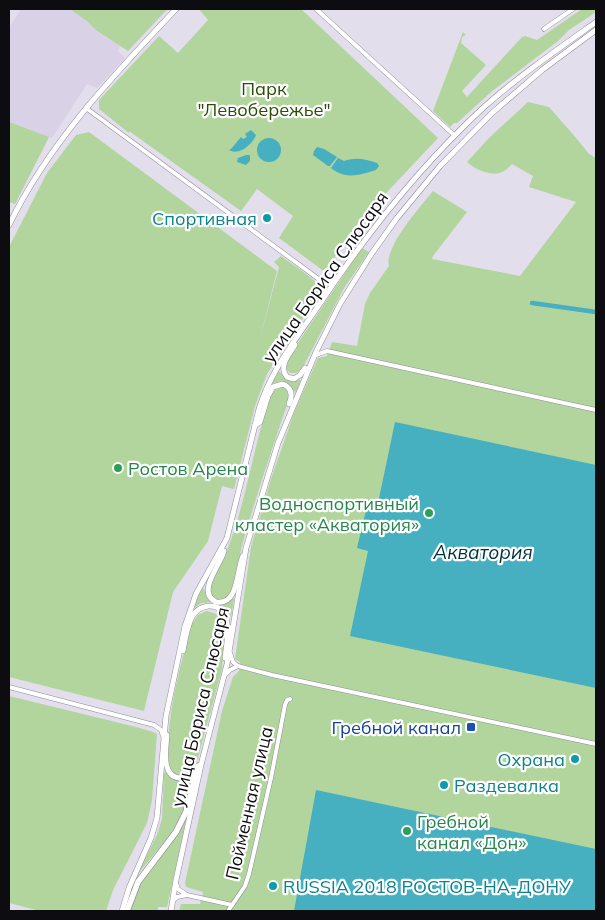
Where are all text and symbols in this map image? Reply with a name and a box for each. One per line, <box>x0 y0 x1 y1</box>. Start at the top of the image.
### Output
park label: Парк "Левобережье" <box>197 77 331 121</box>
street label: улица Бориса Слюсаря <box>257 187 393 367</box>
place label: Спортивная <box>152 207 257 230</box>
marker: Спортивная <box>261 212 273 224</box>
place label: Ростов Арена <box>128 457 248 480</box>
marker: Ростов Арена <box>112 462 124 474</box>
place label: Водноспортивный кластер «Акватория» <box>235 492 419 536</box>
marker: Водноспортивный кластер «Акватория» <box>423 507 435 519</box>
water label: Акватория <box>432 540 533 564</box>
street label: улица Бориса Слюсаря <box>166 605 234 809</box>
place label: Гребной канал <box>331 716 461 739</box>
marker: Гребной канал <box>465 721 477 733</box>
street label: Пойменная улица <box>220 724 278 882</box>
place label: Охрана <box>498 748 565 771</box>
marker: Охрана <box>569 753 581 765</box>
place label: Раздевалка <box>454 774 559 797</box>
marker: Раздевалка <box>438 779 450 791</box>
place label: Гребной канал «Дон» <box>417 810 526 854</box>
marker: Гребной канал «Дон» <box>401 825 413 837</box>
place label: RUSSIA 2018 РОСТОВ-НА-ДОНУ <box>283 875 571 898</box>
marker: RUSSIA 2018 РОСТОВ-НА-ДОНУ <box>267 880 279 892</box>

